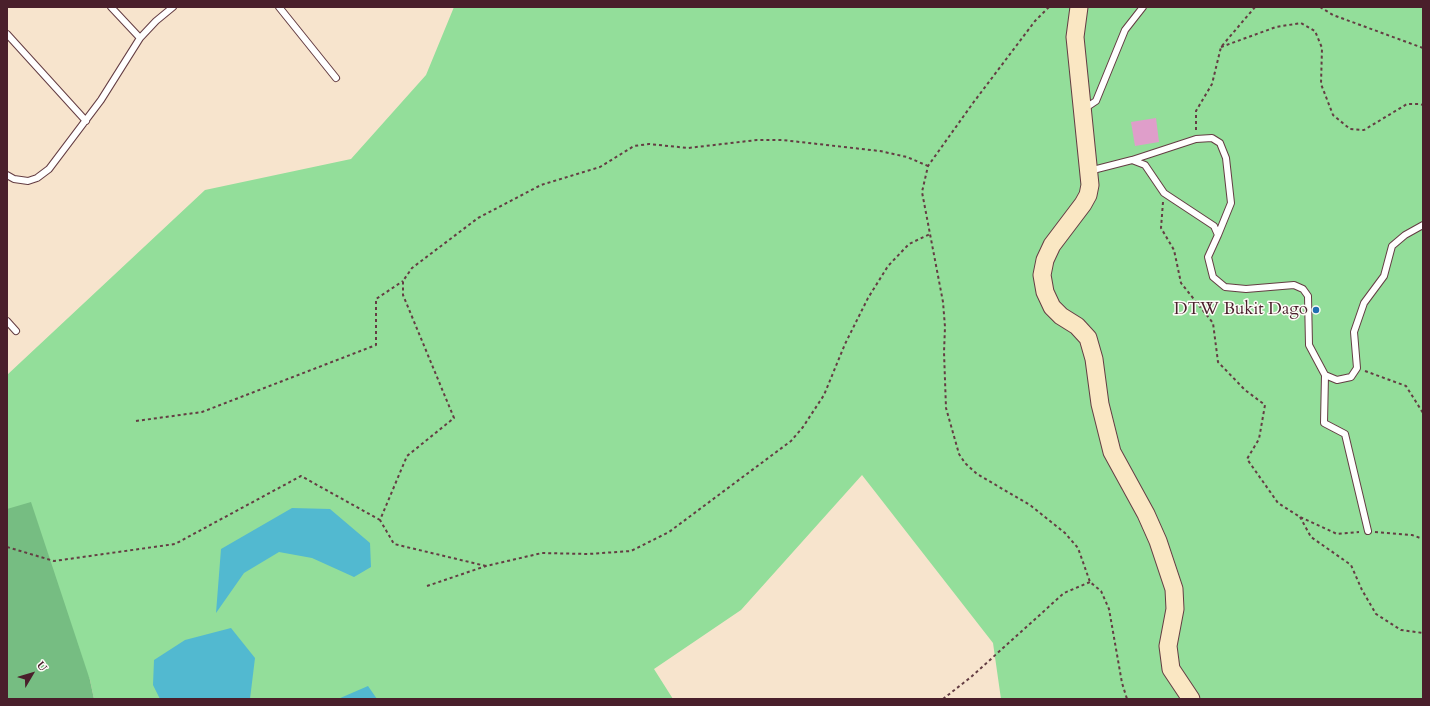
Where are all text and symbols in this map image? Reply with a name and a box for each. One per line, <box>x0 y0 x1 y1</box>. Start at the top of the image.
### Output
place label: DTW Bukit Dago <box>1174 300 1308 320</box>
marker: DTW Bukit Dago <box>1311 305 1321 315</box>
north arrow <box>12 654 52 694</box>
text: U <box>33 658 51 674</box>

